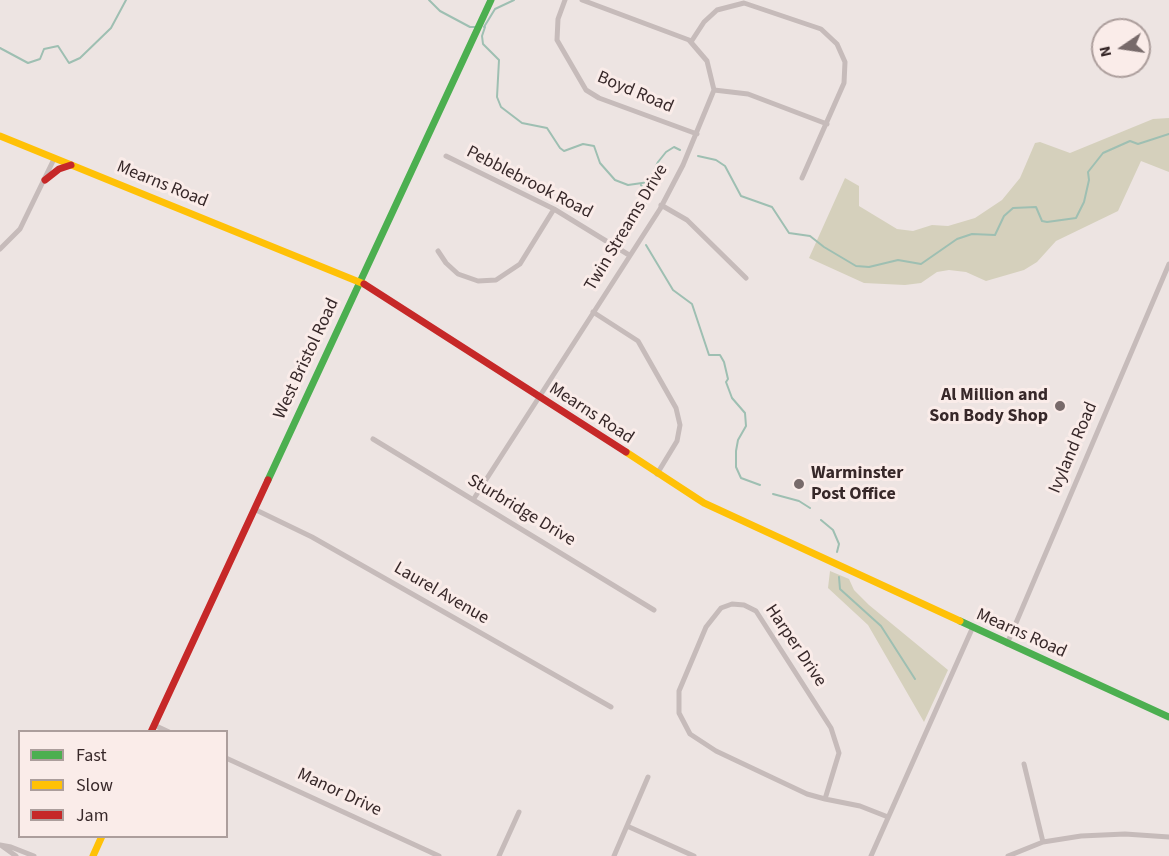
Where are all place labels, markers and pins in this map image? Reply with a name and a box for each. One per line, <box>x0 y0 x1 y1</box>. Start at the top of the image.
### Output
place label: Al Million and Son Body Shop <box>929 385 1048 428</box>
marker: Al Million and Son Body Shop <box>1053 399 1067 413</box>
place label: Warminster Post Office <box>811 463 903 506</box>
marker: Warminster Post Office <box>792 477 806 491</box>

